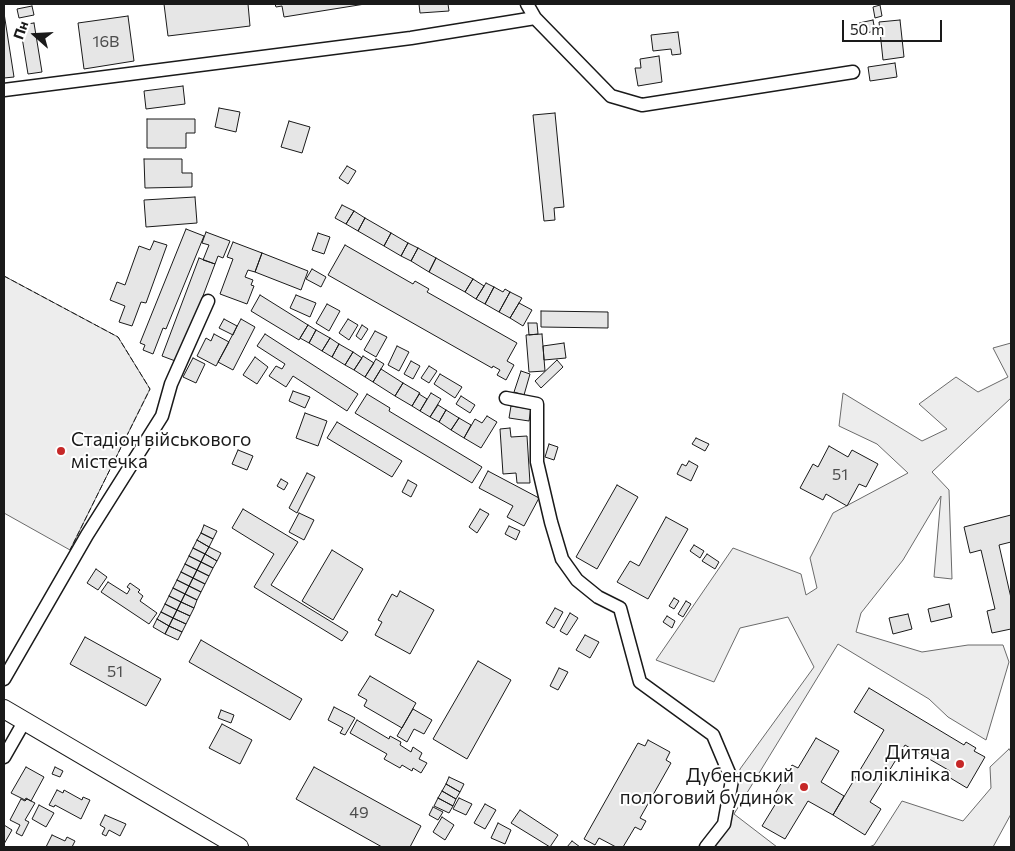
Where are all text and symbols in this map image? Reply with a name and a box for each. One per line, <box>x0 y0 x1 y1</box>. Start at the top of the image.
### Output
north arrow <box>10 10 60 60</box>
scale bar <box>845 10 945 42</box>
text: Пн <box>9 18 31 41</box>
text: 50 m <box>850 20 884 38</box>
house number: 16В <box>93 32 119 52</box>
place label: Стадіон військового містечка <box>71 429 251 473</box>
marker: Стадіон військового містечка <box>55 445 67 457</box>
house number: 51 <box>832 465 848 485</box>
house number: 51 <box>107 662 123 682</box>
place label: Дитяча поліклініка <box>850 742 950 786</box>
marker: Дитяча поліклініка <box>954 758 966 770</box>
place label: Дубенський пологовий будинок <box>620 765 794 809</box>
marker: Дубенський пологовий будинок <box>798 781 810 793</box>
house number: 49 <box>349 803 369 823</box>

